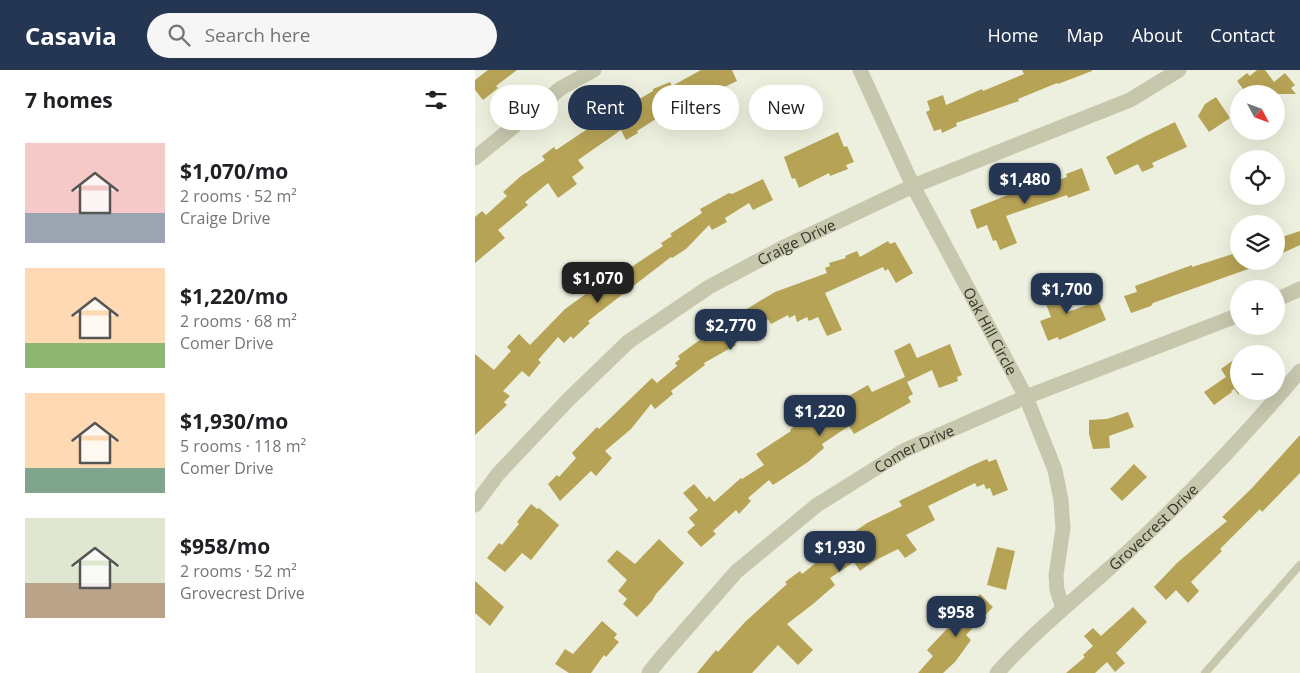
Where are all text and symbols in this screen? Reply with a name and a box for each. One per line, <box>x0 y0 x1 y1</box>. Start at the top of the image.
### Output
search box <box>147 13 497 58</box>
text: Casavia <box>25 19 117 52</box>
icon: search <box>165 21 193 49</box>
text: Search here <box>205 22 311 48</box>
text: Home <box>988 23 1038 47</box>
text: Map <box>1066 23 1104 47</box>
text: About <box>1132 23 1182 47</box>
text: Contact <box>1210 23 1275 47</box>
chip: Buy <box>490 85 558 130</box>
chip: Rent <box>568 85 642 130</box>
chip: Filters <box>652 85 739 130</box>
chip: New <box>749 85 823 130</box>
north arrow <box>1230 85 1285 140</box>
map controls <box>1230 85 1285 400</box>
text: 7 homes <box>25 86 113 114</box>
icon: filters <box>422 86 450 114</box>
button: locate <box>1230 150 1285 205</box>
text: $1,070/mo <box>180 157 288 185</box>
pin: $1,480 <box>984 162 1066 205</box>
icon: home <box>65 163 125 223</box>
text: $1,480 <box>1000 168 1050 190</box>
text: 2 rooms · 52 m² <box>180 185 297 207</box>
text: Craige Drive <box>180 207 271 229</box>
street label: Craige Drive <box>753 214 839 270</box>
button: layers <box>1230 215 1285 270</box>
pin: $1,070 <box>557 262 639 304</box>
text: $1,070 <box>573 267 623 289</box>
pin: $1,700 <box>1026 272 1108 315</box>
text: $1,700 <box>1042 278 1092 300</box>
button: + <box>1230 280 1285 335</box>
text: $1,220/mo <box>180 282 288 310</box>
street label: Oak Hill Circle <box>959 284 1022 378</box>
icon: home <box>65 288 125 348</box>
pin: $2,770 <box>690 308 772 351</box>
text: 2 rooms · 68 m² <box>180 310 297 332</box>
text: $2,770 <box>706 314 756 336</box>
text: Comer Drive <box>180 332 273 354</box>
button: − <box>1230 345 1285 400</box>
pin: $1,220 <box>779 394 861 437</box>
text: $1,220 <box>795 400 845 422</box>
text: $1,930/mo <box>180 407 288 435</box>
icon: home <box>65 413 125 473</box>
street label: Comer Drive <box>870 420 957 477</box>
text: 5 rooms · 118 m² <box>180 435 306 457</box>
text: Comer Drive <box>180 457 273 479</box>
street label: Grovecrest Drive <box>1104 479 1202 575</box>
pin: $1,930 <box>799 530 881 573</box>
text: $958/mo <box>180 532 270 560</box>
text: $1,930 <box>815 536 865 558</box>
icon: home <box>65 538 125 598</box>
text: 2 rooms · 52 m² <box>180 560 297 582</box>
text: Grovecrest Drive <box>180 582 305 604</box>
pin: $958 <box>926 596 986 638</box>
text: $958 <box>938 601 974 623</box>

